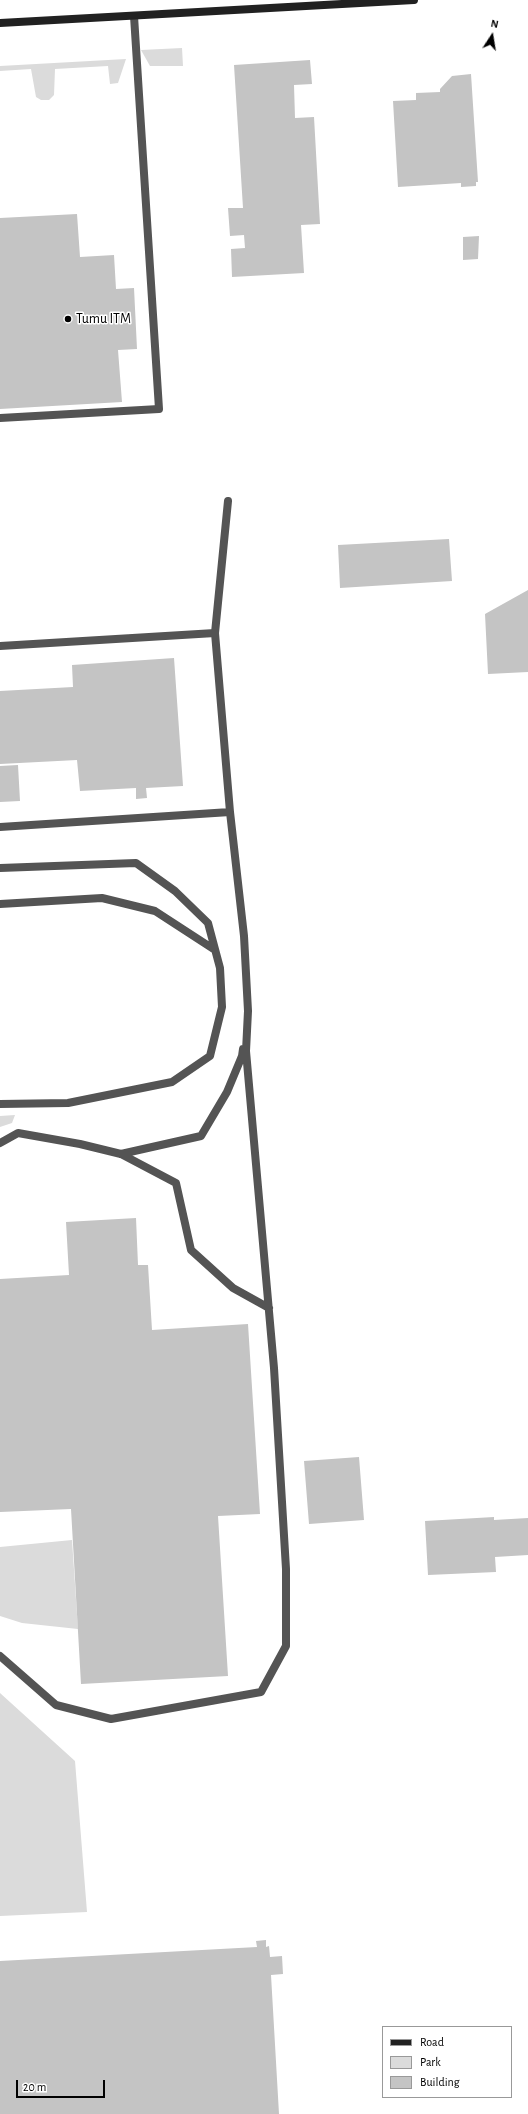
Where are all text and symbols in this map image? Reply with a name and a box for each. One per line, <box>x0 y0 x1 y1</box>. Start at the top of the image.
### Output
north arrow <box>472 16 512 56</box>
text: N <box>490 18 499 30</box>
place label: Tumu ITM <box>76 311 131 327</box>
marker: Tumu ITM <box>63 314 73 324</box>
legend <box>382 2026 512 2098</box>
text: Road <box>420 2036 444 2048</box>
text: Park <box>420 2056 441 2068</box>
scale bar <box>18 2072 107 2098</box>
text: Building <box>420 2076 460 2088</box>
text: 20 m <box>23 2081 46 2093</box>

